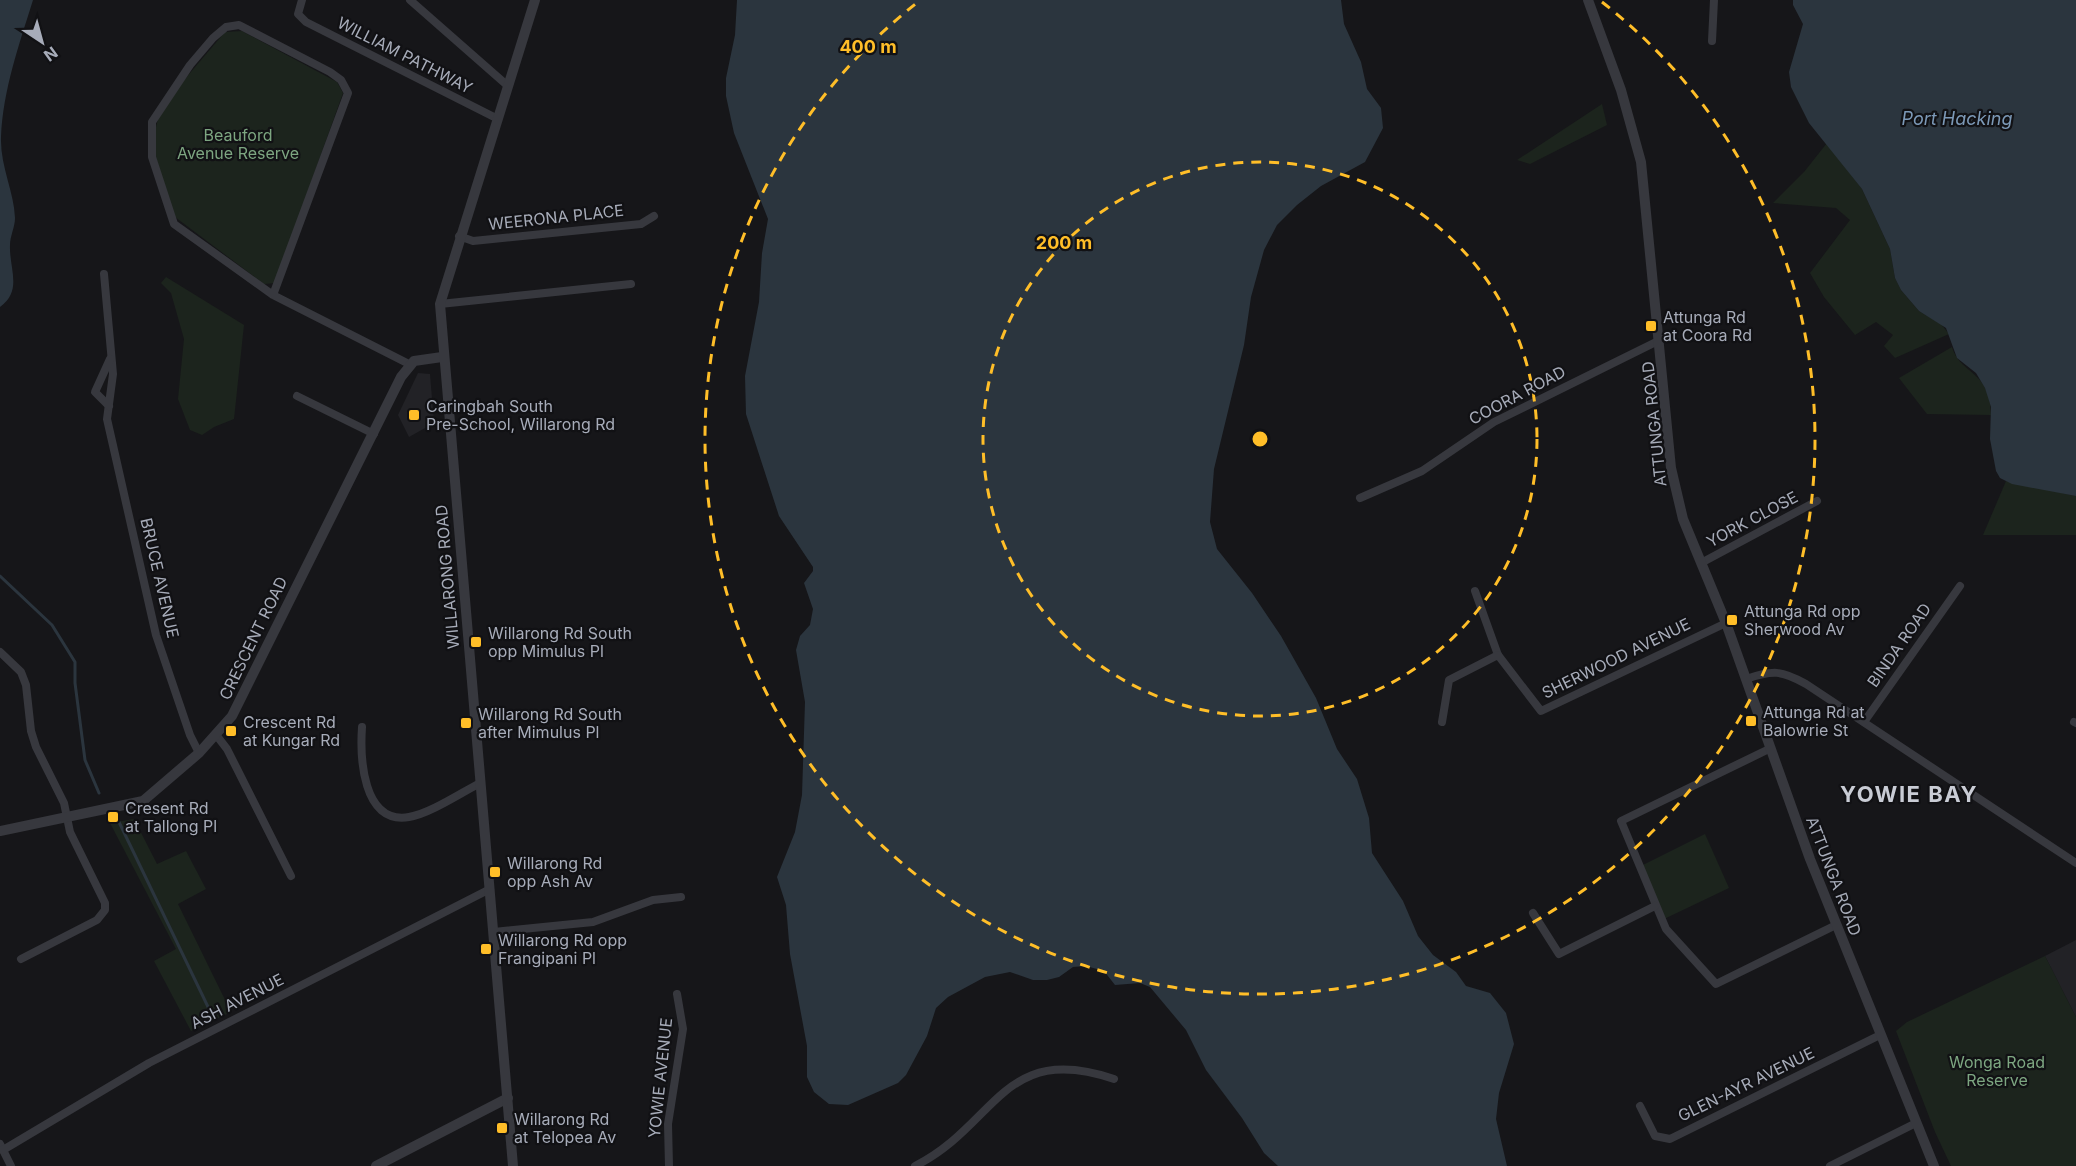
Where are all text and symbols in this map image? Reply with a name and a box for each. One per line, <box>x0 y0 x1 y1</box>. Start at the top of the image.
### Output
north arrow <box>12 12 72 72</box>
street label: WILLIAM PATHWAY <box>334 12 476 98</box>
text: 400 m <box>839 36 897 57</box>
text: N <box>40 42 62 66</box>
water label: Port Hacking <box>1902 108 2012 129</box>
park label: Beauford Avenue Reserve <box>177 125 299 163</box>
street label: WEERONA PLACE <box>487 200 625 234</box>
text: 200 m <box>1036 232 1092 253</box>
place label: Attunga Rd at Coora Rd <box>1663 307 1752 345</box>
marker: Attunga Rd at Coora Rd <box>1644 319 1658 333</box>
street label: ATTUNGA ROAD <box>1637 360 1671 488</box>
street label: COORA ROAD <box>1465 361 1569 429</box>
place label: Caringbah South Pre-School, Willarong Rd <box>426 396 615 434</box>
marker: Caringbah South Pre-School, Willarong Rd <box>407 408 421 422</box>
centre of rings <box>1250 429 1270 449</box>
street label: YORK CLOSE <box>1703 487 1801 551</box>
street label: WILLARONG ROAD <box>431 504 463 650</box>
street label: BRUCE AVENUE <box>136 516 184 640</box>
street label: CRESCENT ROAD <box>215 573 291 703</box>
street label: BINDA ROAD <box>1863 599 1935 691</box>
place label: Attunga Rd opp Sherwood Av <box>1744 601 1861 639</box>
street label: SHERWOOD AVENUE <box>1539 613 1693 703</box>
marker: Attunga Rd opp Sherwood Av <box>1725 613 1739 627</box>
place label: Willarong Rd South opp Mimulus Pl <box>488 623 632 661</box>
marker: Willarong Rd South opp Mimulus Pl <box>469 635 483 649</box>
place label: Attunga Rd at Balowrie St <box>1763 702 1865 740</box>
place label: Willarong Rd South after Mimulus Pl <box>478 704 622 742</box>
place label: Crescent Rd at Kungar Rd <box>243 712 340 750</box>
marker: Attunga Rd at Balowrie St <box>1744 714 1758 728</box>
marker: Willarong Rd South after Mimulus Pl <box>459 716 473 730</box>
marker: Crescent Rd at Kungar Rd <box>224 724 238 738</box>
district label: YOWIE BAY <box>1840 781 1978 807</box>
place label: Cresent Rd at Tallong Pl <box>125 798 217 836</box>
marker: Cresent Rd at Tallong Pl <box>106 810 120 824</box>
street label: ATTUNGA ROAD <box>1802 814 1866 938</box>
place label: Willarong Rd opp Ash Av <box>507 853 602 891</box>
marker: Willarong Rd opp Ash Av <box>488 865 502 879</box>
place label: Willarong Rd opp Frangipani Pl <box>498 930 627 968</box>
marker: Willarong Rd opp Frangipani Pl <box>479 942 493 956</box>
street label: ASH AVENUE <box>187 969 287 1033</box>
street label: YOWIE AVENUE <box>644 1017 676 1139</box>
street label: GLEN-AYR AVENUE <box>1675 1042 1817 1126</box>
park label: Wonga Road Reserve <box>1949 1052 2045 1090</box>
place label: Willarong Rd at Telopea Av <box>514 1109 616 1147</box>
marker: Willarong Rd at Telopea Av <box>495 1121 509 1135</box>

